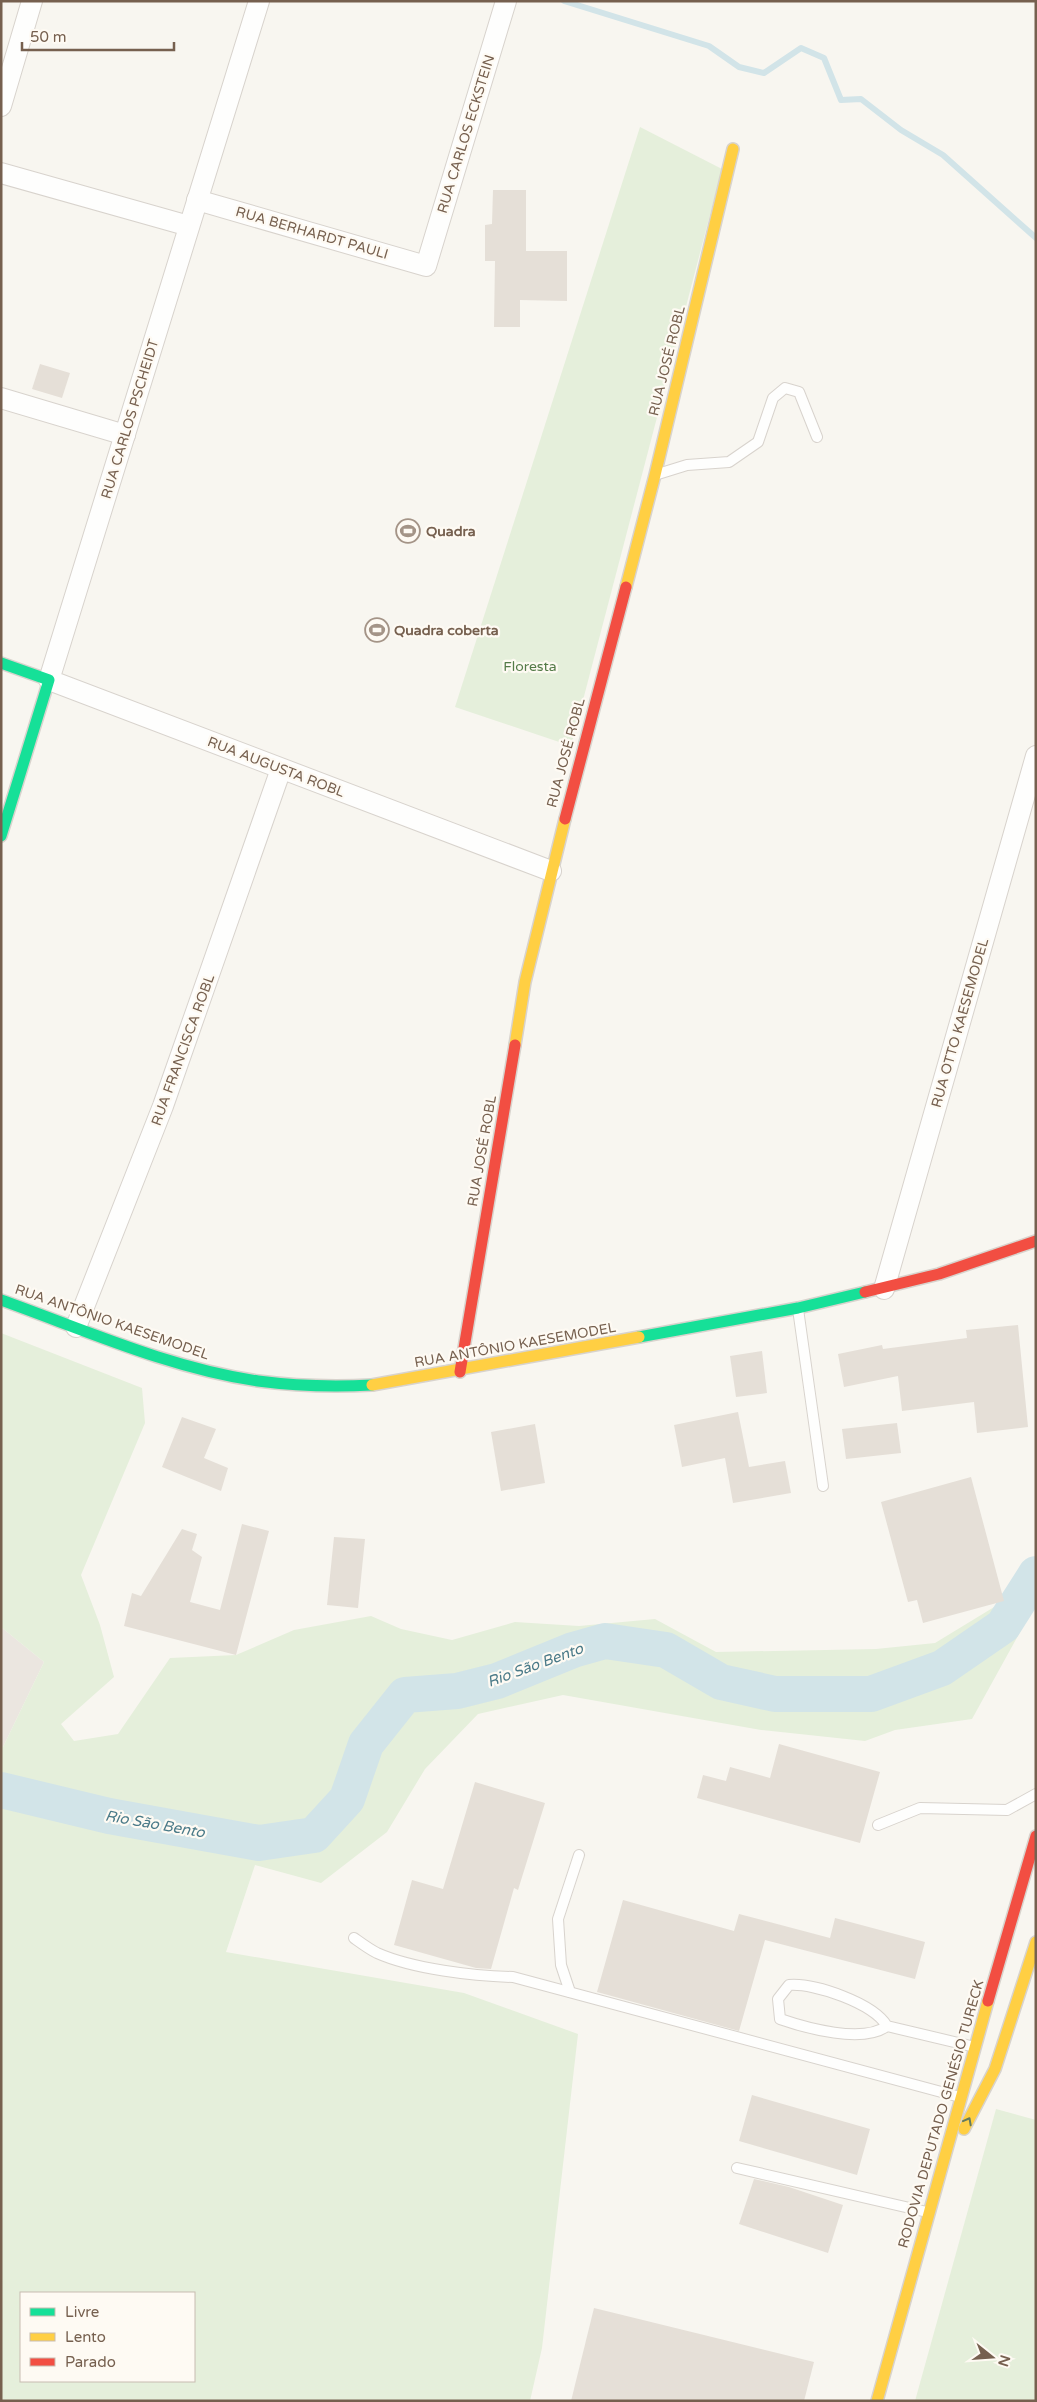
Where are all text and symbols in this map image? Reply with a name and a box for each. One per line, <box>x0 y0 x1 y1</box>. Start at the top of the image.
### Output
scale bar <box>22 20 175 52</box>
text: 50 m <box>30 28 67 46</box>
street label: RUA CARLOS ECKSTEIN <box>434 53 498 215</box>
street label: RUA BERHARDT PAULI <box>234 203 390 263</box>
street label: RUA JOSÉ ROBL <box>645 304 689 418</box>
street label: RUA CARLOS PSCHEIDT <box>98 337 163 501</box>
sports icon: Quadra <box>395 518 421 544</box>
place label: Quadra <box>426 523 476 540</box>
sports icon: Quadra coberta <box>364 617 390 643</box>
place label: Quadra coberta <box>394 622 499 639</box>
park label: Floresta <box>503 658 557 675</box>
street label: RUA JOSÉ ROBL <box>543 696 589 810</box>
street label: RUA AUGUSTA ROBL <box>205 733 347 801</box>
street label: RUA OTTO KAESEMODEL <box>928 936 992 1110</box>
street label: RUA FRANCISCA ROBL <box>148 972 218 1128</box>
street label: RUA JOSÉ ROBL <box>464 1094 500 1208</box>
street label: RUA ANTÔNIO KAESEMODEL <box>13 1281 211 1363</box>
street label: RUA ANTÔNIO KAESEMODEL <box>413 1319 617 1371</box>
water label: Rio São Bento <box>485 1639 586 1691</box>
water label: Rio São Bento <box>104 1806 207 1842</box>
street label: RODOVIA DEPUTADO GENÉSIO TURECK <box>894 1978 988 2250</box>
one-way arrow <box>962 2117 972 2126</box>
legend <box>20 2292 195 2382</box>
text: Livre <box>65 2303 99 2321</box>
text: Lento <box>65 2328 106 2346</box>
north arrow <box>967 2332 1017 2382</box>
text: Parado <box>65 2353 116 2371</box>
text: N <box>994 2353 1014 2369</box>

